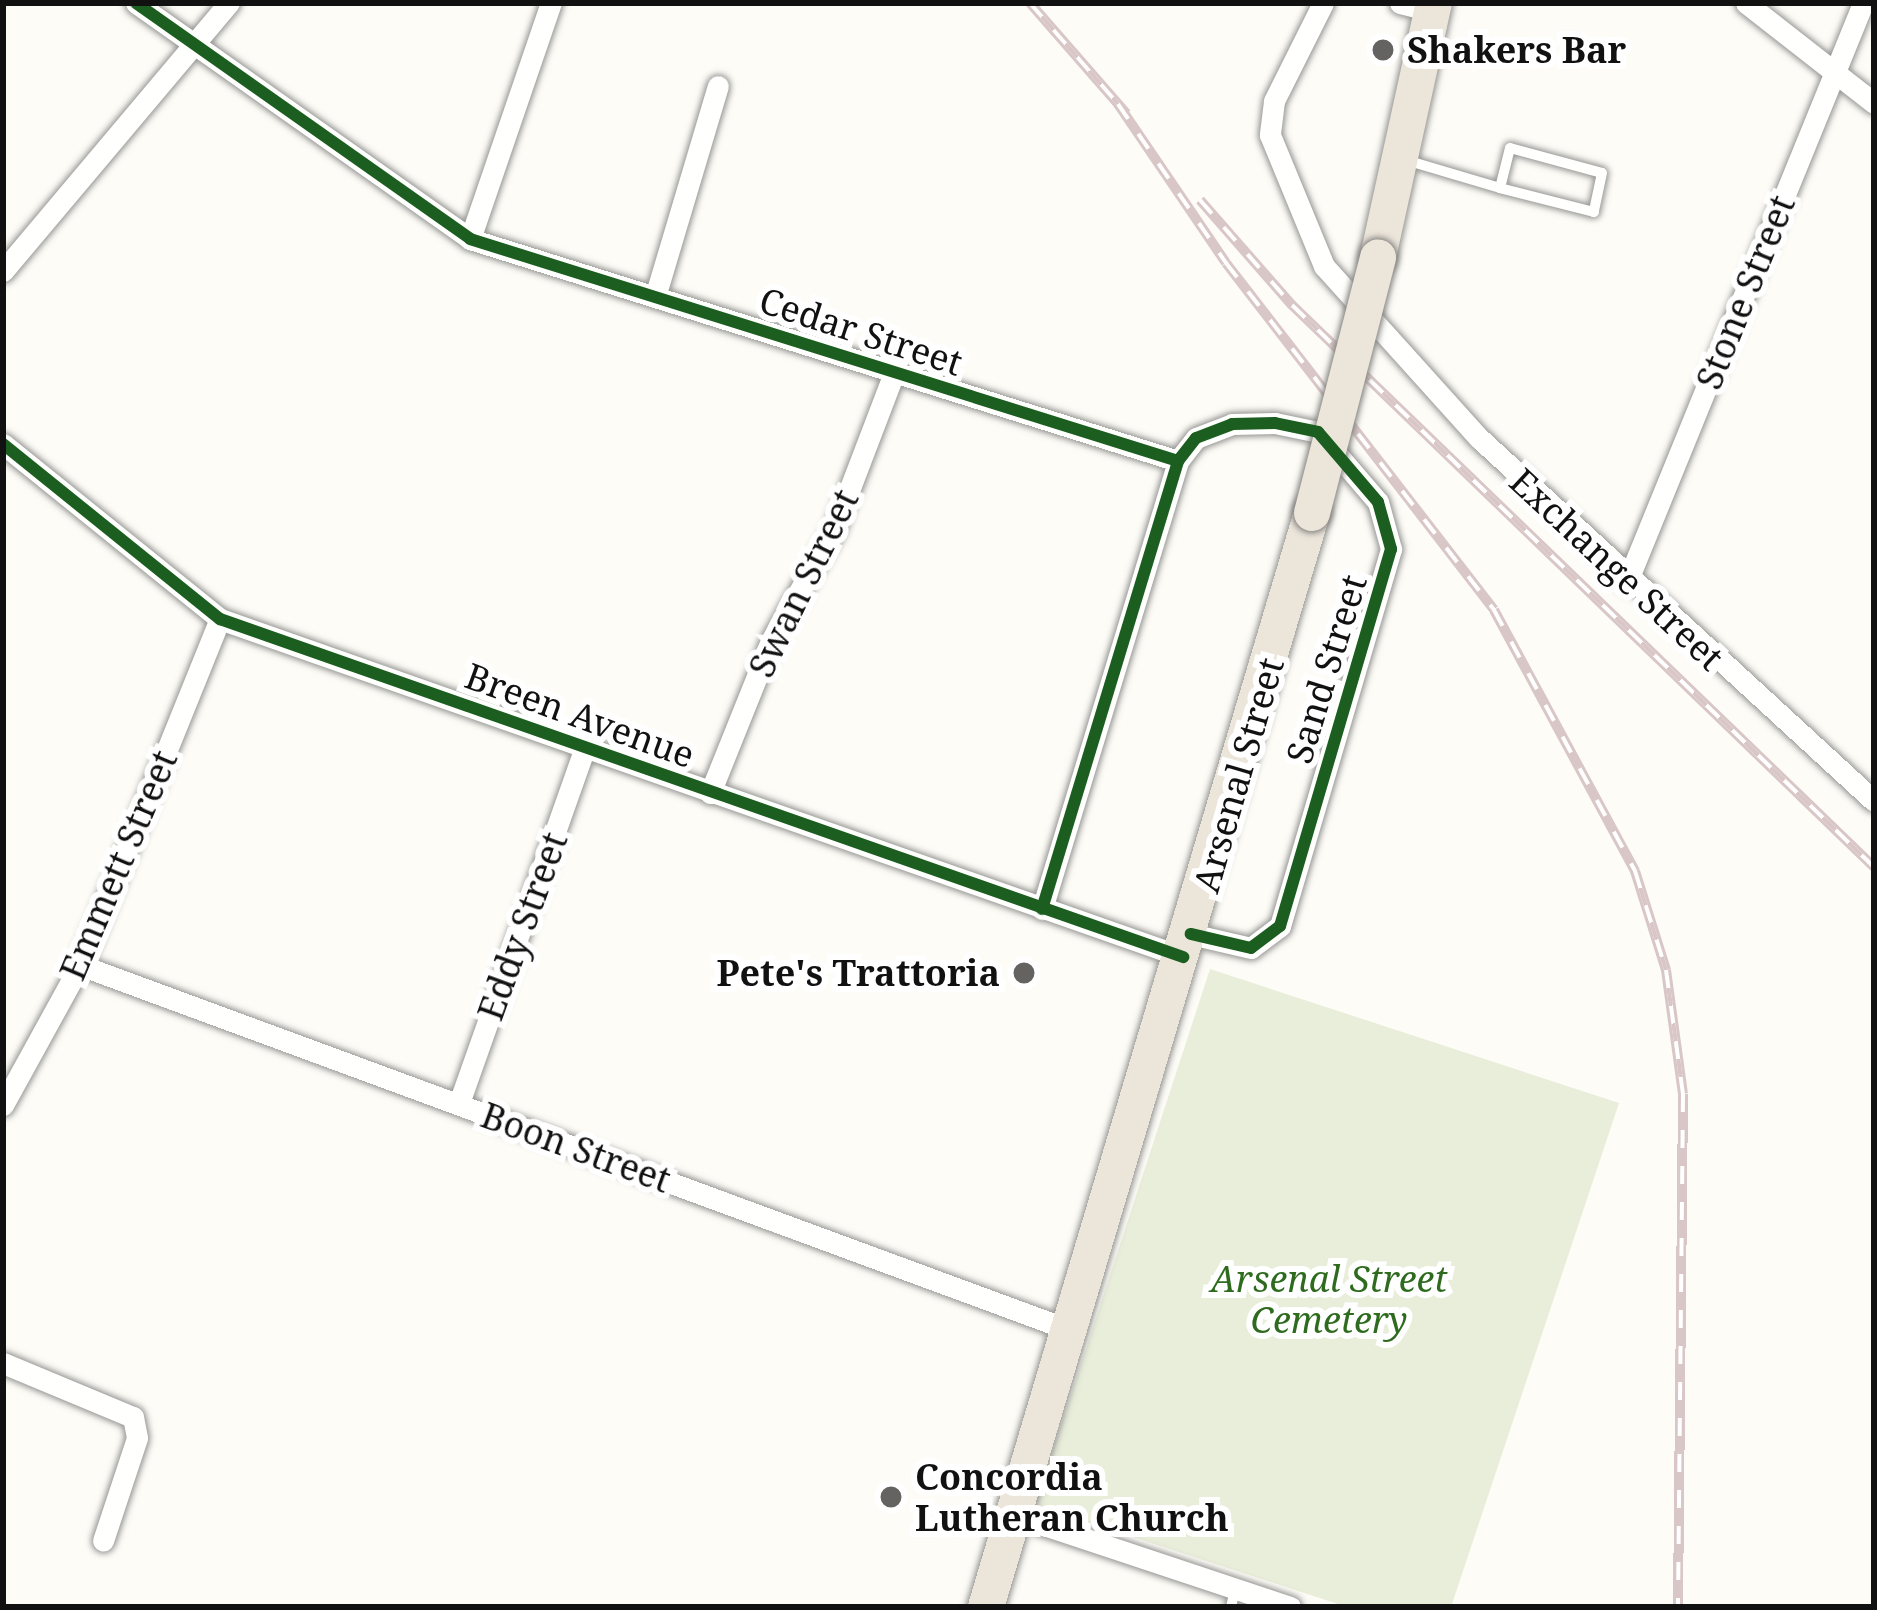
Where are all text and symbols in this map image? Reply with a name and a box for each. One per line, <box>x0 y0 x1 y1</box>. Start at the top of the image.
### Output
place label: Shakers Bar <box>1407 28 1626 72</box>
marker: Shakers Bar <box>1370 37 1396 63</box>
street label: Stone Street <box>1687 189 1803 395</box>
street label: Cedar Street <box>754 278 968 384</box>
street label: Exchange Street <box>1501 459 1733 679</box>
street label: Swan Street <box>739 482 867 684</box>
street label: Sand Street <box>1277 569 1375 769</box>
street label: Arsenal Street <box>1184 653 1292 897</box>
street label: Breen Avenue <box>460 654 700 776</box>
street label: Emmett Street <box>50 744 186 986</box>
street label: Eddy Street <box>468 826 576 1026</box>
place label: Pete's Trattoria <box>717 951 1000 995</box>
marker: Pete's Trattoria <box>1011 960 1037 986</box>
street label: Boon Street <box>476 1093 676 1201</box>
park label: Arsenal Street Cemetery <box>1210 1256 1448 1341</box>
place label: Concordia Lutheran Church <box>915 1454 1229 1539</box>
marker: Concordia Lutheran Church <box>878 1484 904 1510</box>

